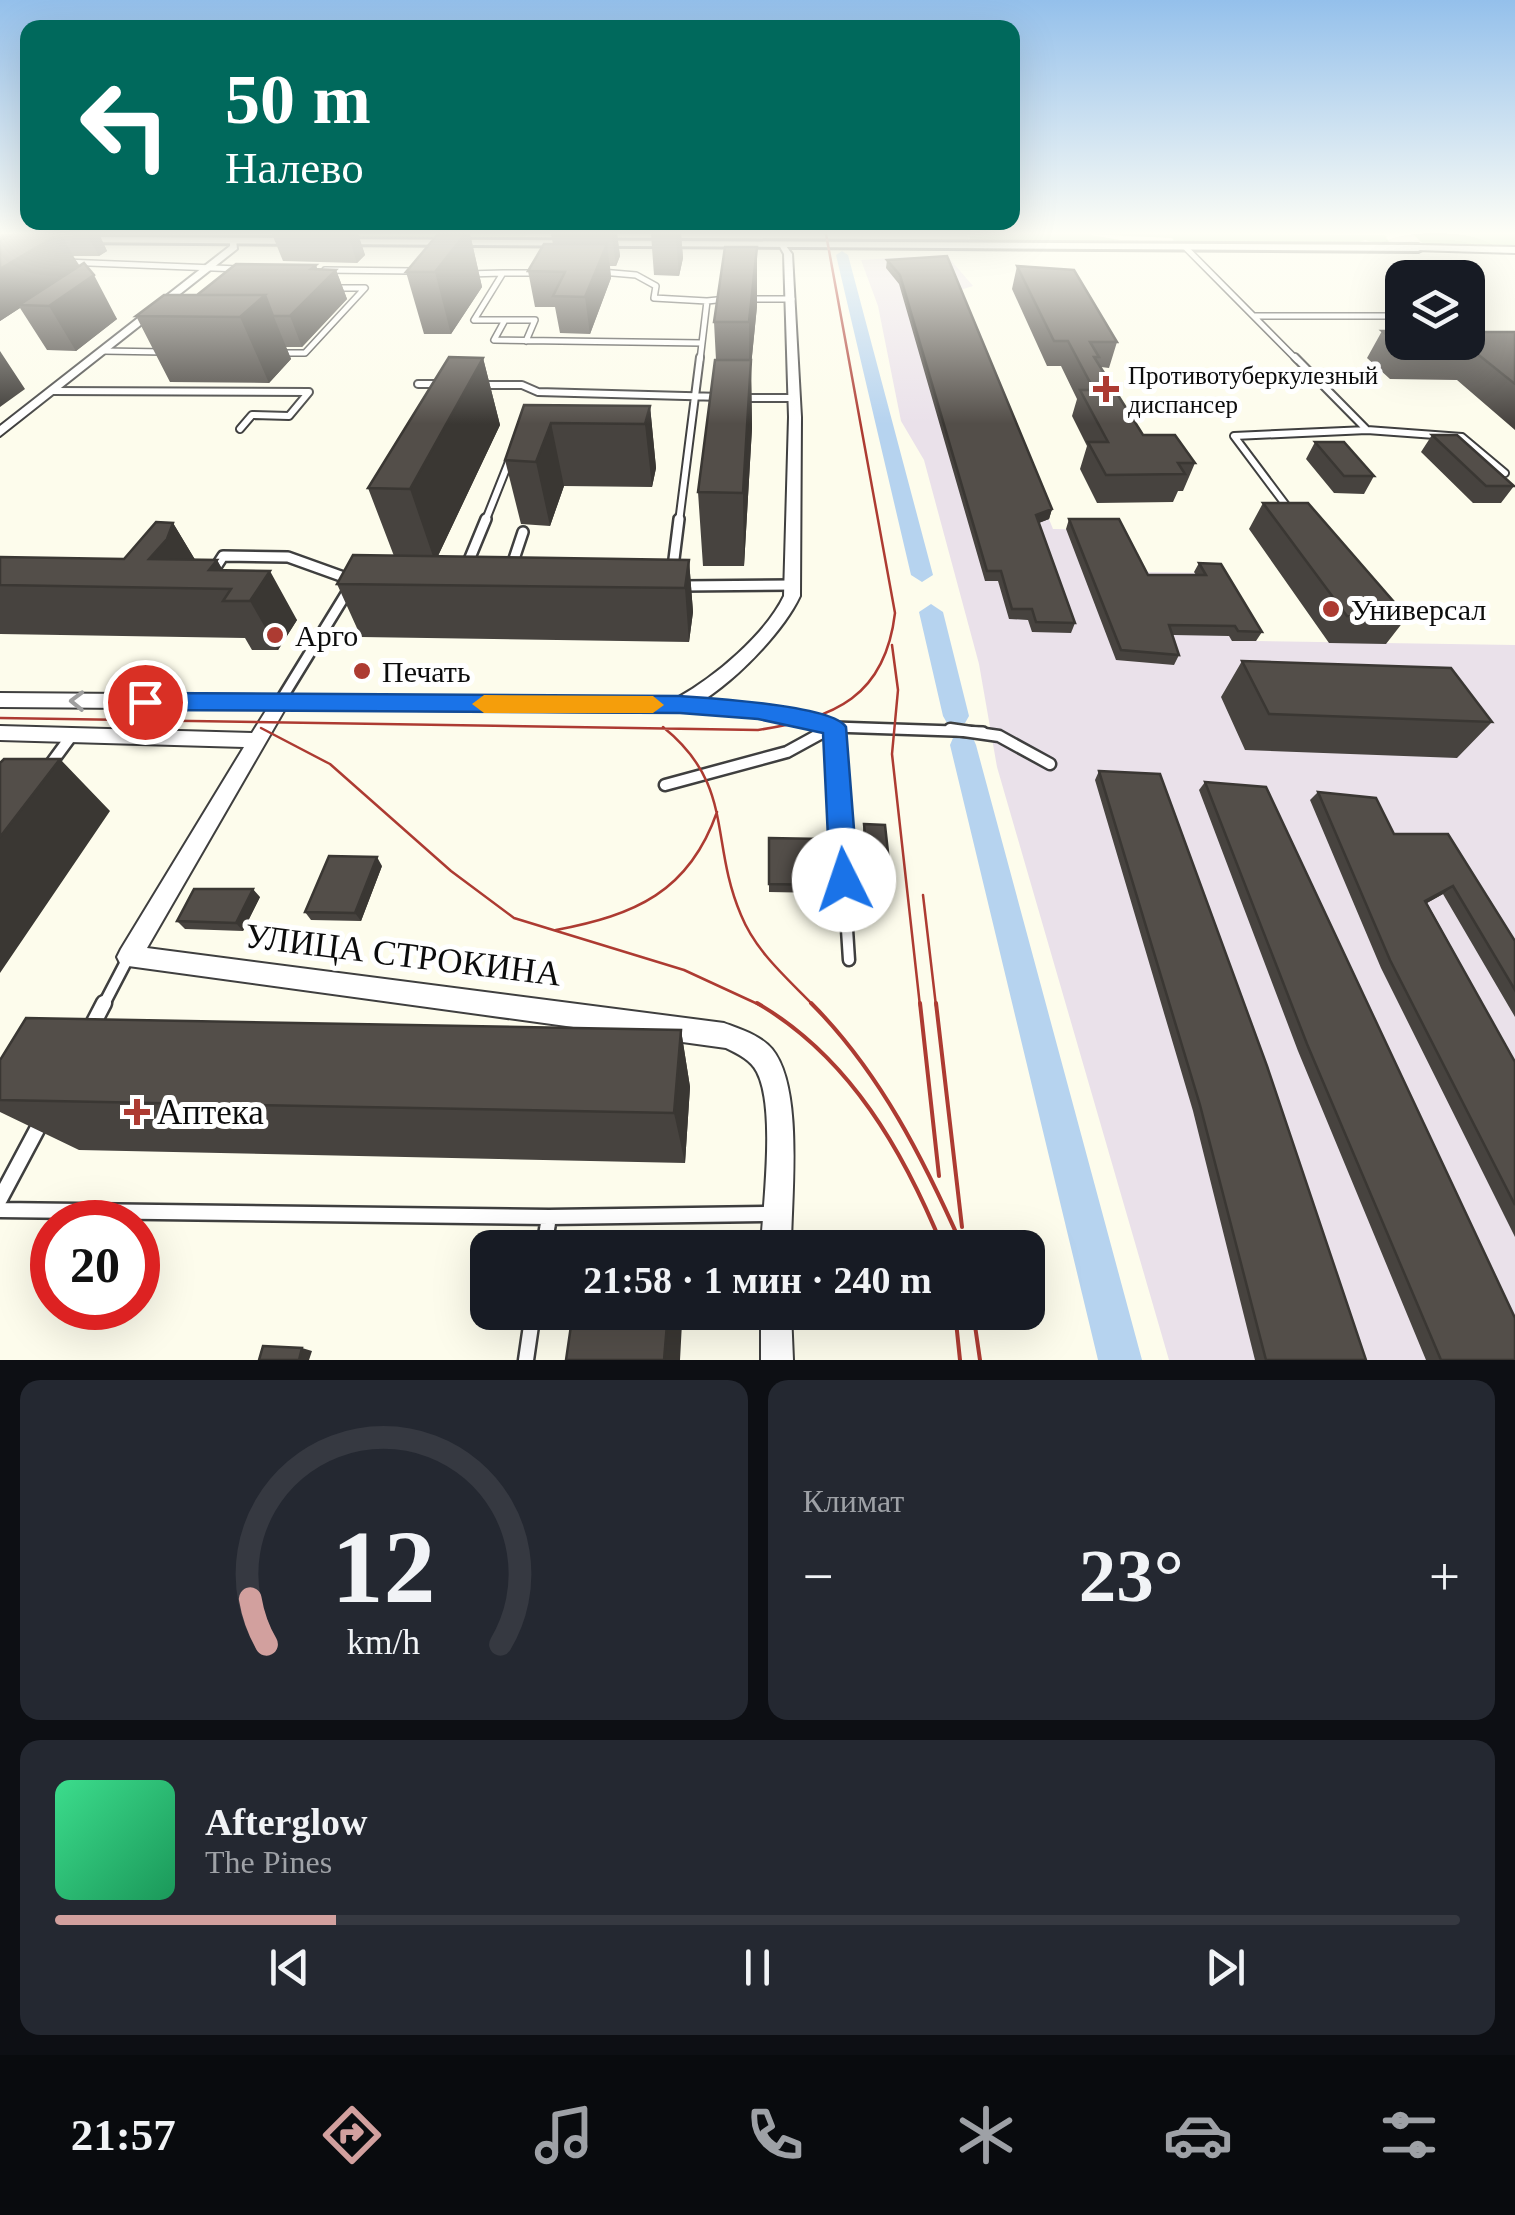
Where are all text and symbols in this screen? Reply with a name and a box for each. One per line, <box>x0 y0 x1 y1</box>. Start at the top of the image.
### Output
icon: left <box>60 60 190 190</box>
text: 50 m <box>225 61 371 138</box>
text: Налево <box>225 143 364 193</box>
map controls <box>1385 260 1485 360</box>
button: layers <box>1385 260 1485 360</box>
place label: Противотуберкулезный диспансер <box>1128 362 1378 418</box>
marker: Противотуберкулезный диспансер <box>1093 376 1119 402</box>
place label: Универсал <box>1351 593 1486 626</box>
marker: Универсал <box>1320 598 1342 620</box>
place label: Арго <box>295 619 358 652</box>
marker: Арго <box>264 624 286 646</box>
place label: Печать <box>382 655 471 688</box>
pin <box>103 660 188 745</box>
marker: Печать <box>351 660 373 682</box>
icon: arrive <box>118 675 173 730</box>
one-way arrow <box>68 690 84 711</box>
position arrow <box>792 828 896 932</box>
street label: УЛИЦА СТРОКИНА <box>243 916 564 994</box>
place label: Аптека <box>157 1093 264 1132</box>
marker: Аптека <box>126 1101 148 1123</box>
speed limit sign: 20 <box>30 1200 160 1330</box>
text: 21:58 · 1 мин · 240 m <box>583 1259 932 1301</box>
text: Климат <box>803 1483 904 1519</box>
text: 12 <box>332 1509 436 1624</box>
text: 23° <box>1079 1534 1184 1617</box>
text: − <box>803 1546 834 1607</box>
text: + <box>1429 1546 1460 1607</box>
text: km/h <box>347 1622 421 1662</box>
text: Afterglow <box>205 1801 367 1843</box>
text: The Pines <box>205 1844 332 1880</box>
icon: previous <box>262 1940 317 1995</box>
icon: pause <box>730 1940 785 1995</box>
icon: next <box>1198 1940 1253 1995</box>
icon: directions <box>317 2100 387 2170</box>
icon: music <box>529 2100 599 2170</box>
icon: phone <box>740 2100 810 2170</box>
icon: climate <box>951 2100 1021 2170</box>
icon: car <box>1163 2100 1233 2170</box>
icon: filters <box>1374 2100 1444 2170</box>
text: 21:57 <box>71 2110 176 2160</box>

